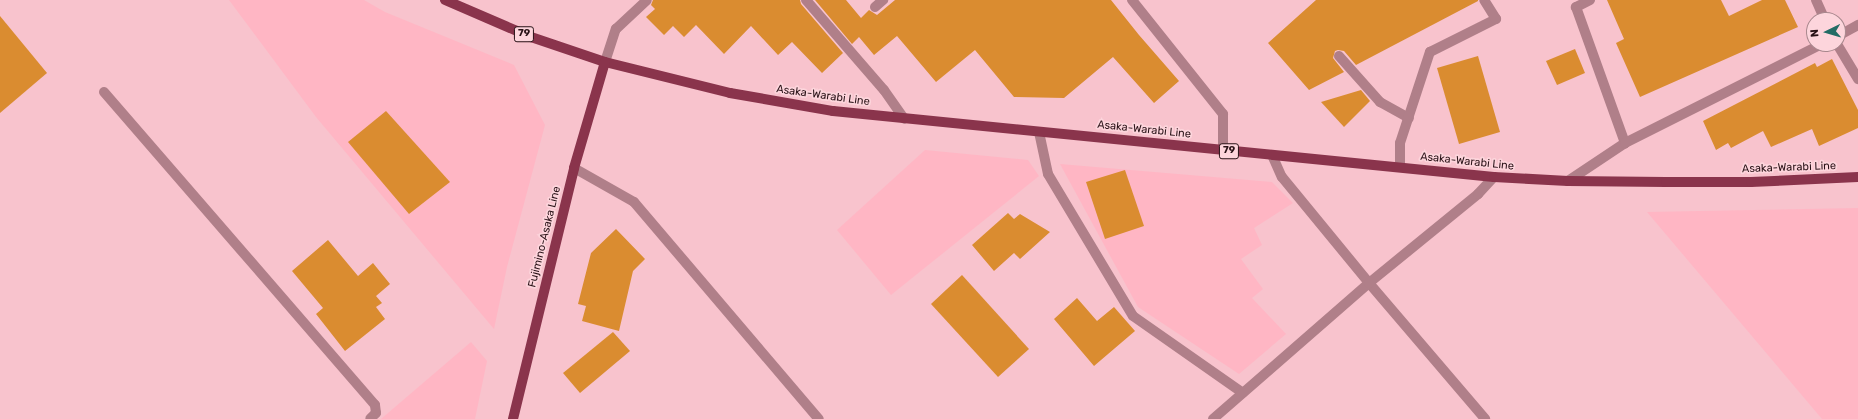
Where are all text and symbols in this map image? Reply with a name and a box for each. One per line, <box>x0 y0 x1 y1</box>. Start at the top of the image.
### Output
north arrow <box>1806 12 1846 52</box>
road number: 79 <box>513 26 535 42</box>
text: N <box>1808 28 1821 38</box>
street label: Asaka-Warabi Line <box>775 83 871 109</box>
street label: Asaka-Warabi Line <box>1096 119 1192 141</box>
road number: 79 <box>1218 143 1240 159</box>
street label: Asaka-Warabi Line <box>1419 151 1515 173</box>
street label: Asaka-Warabi Line <box>1742 160 1836 176</box>
street label: Fujimino-Asaka Line <box>526 185 564 289</box>

